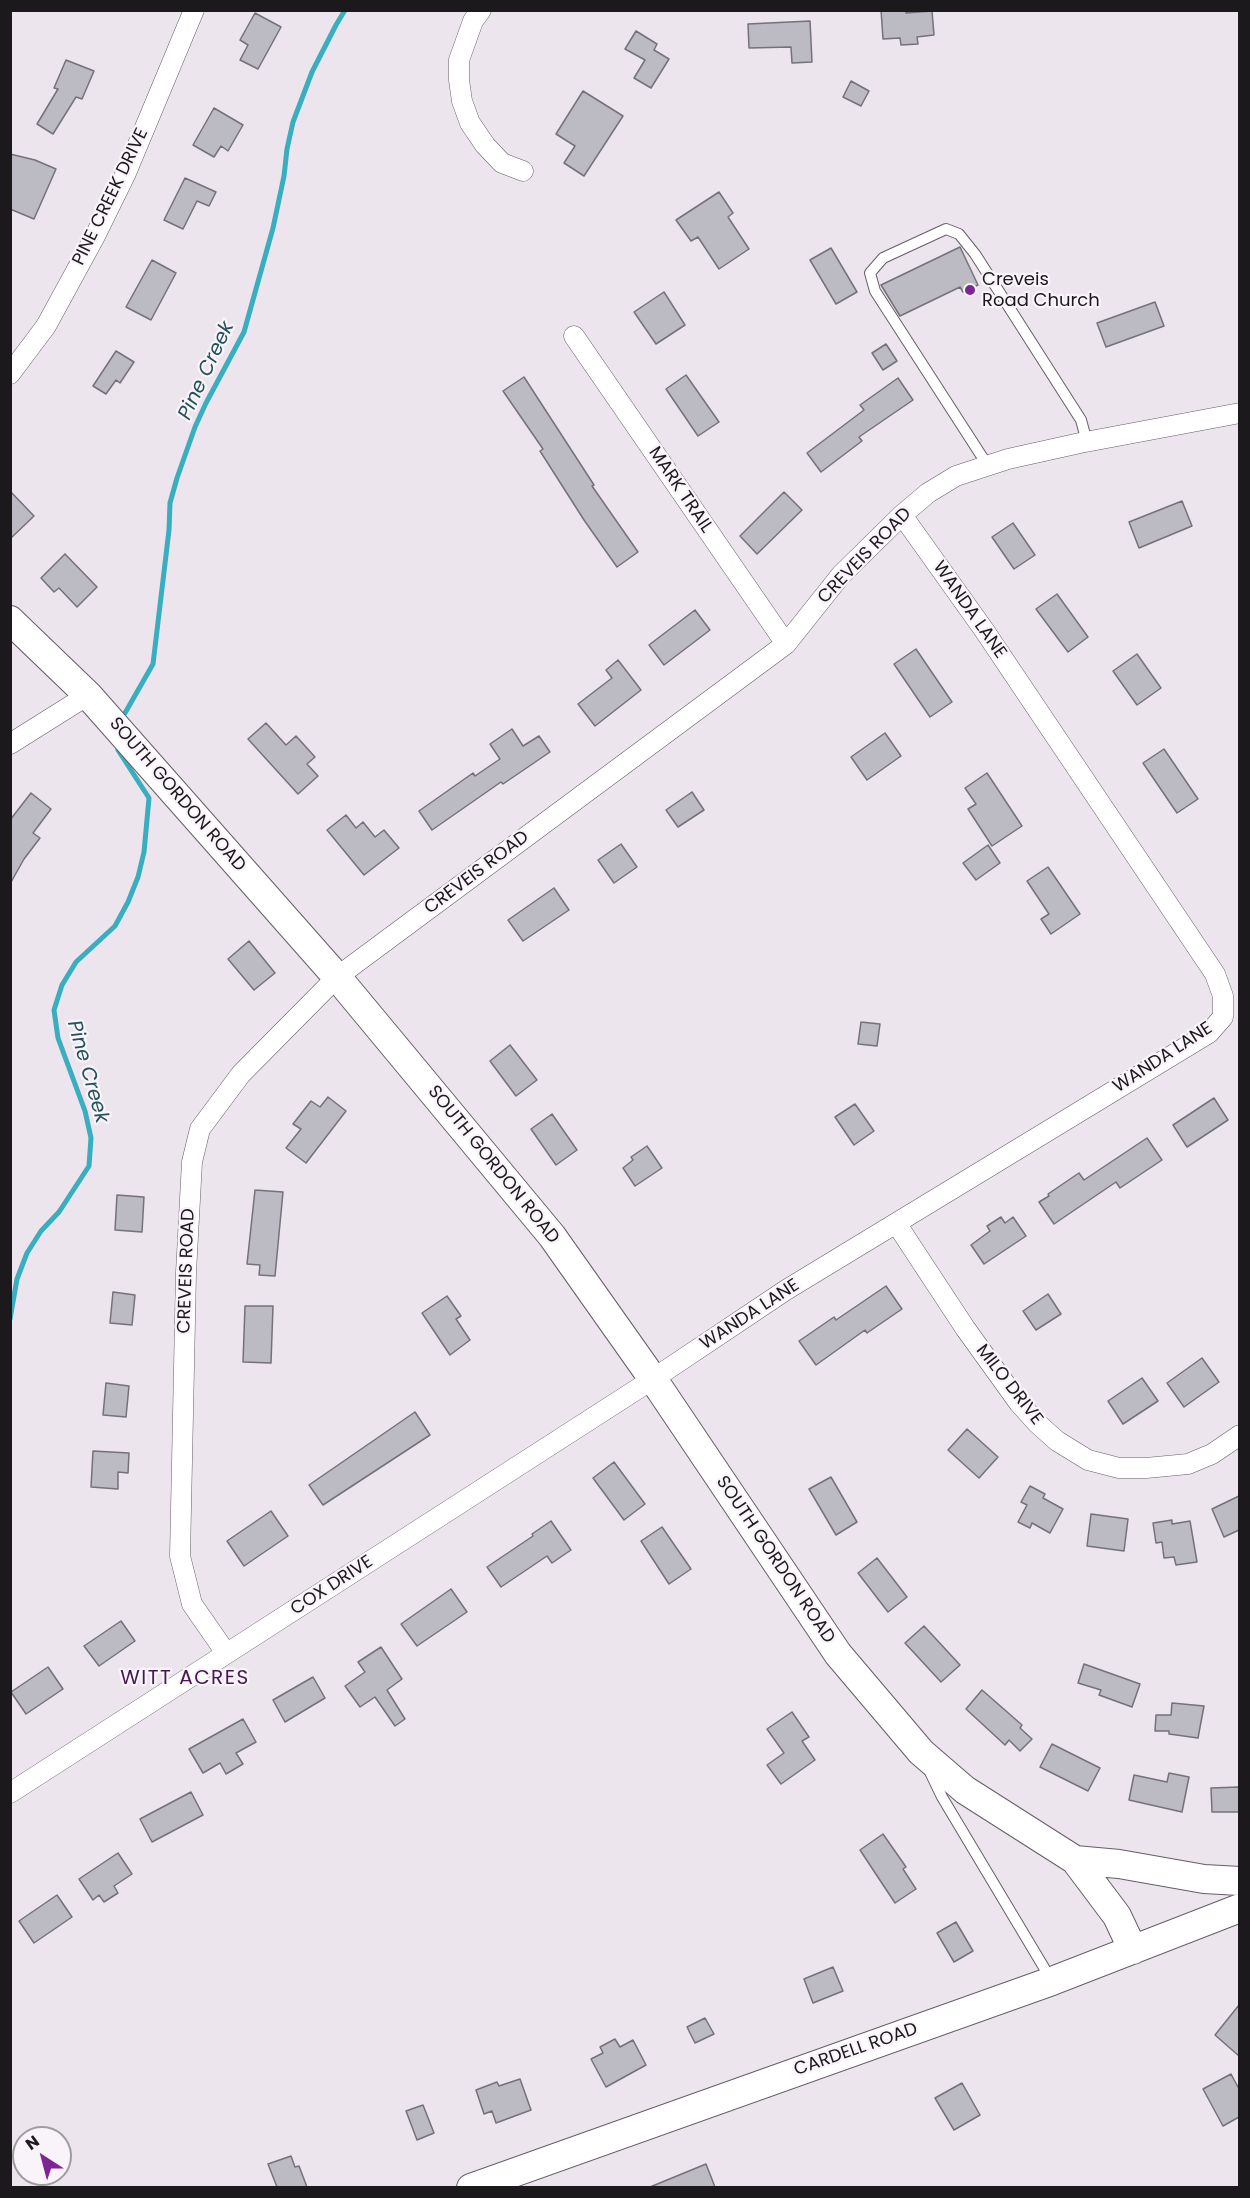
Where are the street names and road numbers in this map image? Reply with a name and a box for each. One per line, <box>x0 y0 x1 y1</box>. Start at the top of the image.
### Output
street label: PINE CREEK DRIVE <box>68 125 154 269</box>
street label: MARK TRAIL <box>643 443 717 537</box>
street label: CREVEIS ROAD <box>814 503 916 609</box>
street label: WANDA LANE <box>928 557 1010 663</box>
street label: SOUTH GORDON ROAD <box>104 713 250 877</box>
street label: CREVEIS ROAD <box>420 827 534 919</box>
street label: WANDA LANE <box>1109 1018 1217 1098</box>
street label: SOUTH GORDON ROAD <box>423 1082 563 1248</box>
street label: CREVEIS ROAD <box>174 1208 200 1334</box>
street label: WANDA LANE <box>696 1275 804 1355</box>
street label: MILO DRIVE <box>971 1340 1047 1430</box>
street label: SOUTH GORDON ROAD <box>711 1472 839 1648</box>
street label: COX DRIVE <box>287 1551 377 1621</box>
street label: CARDELL ROAD <box>791 2019 921 2081</box>

